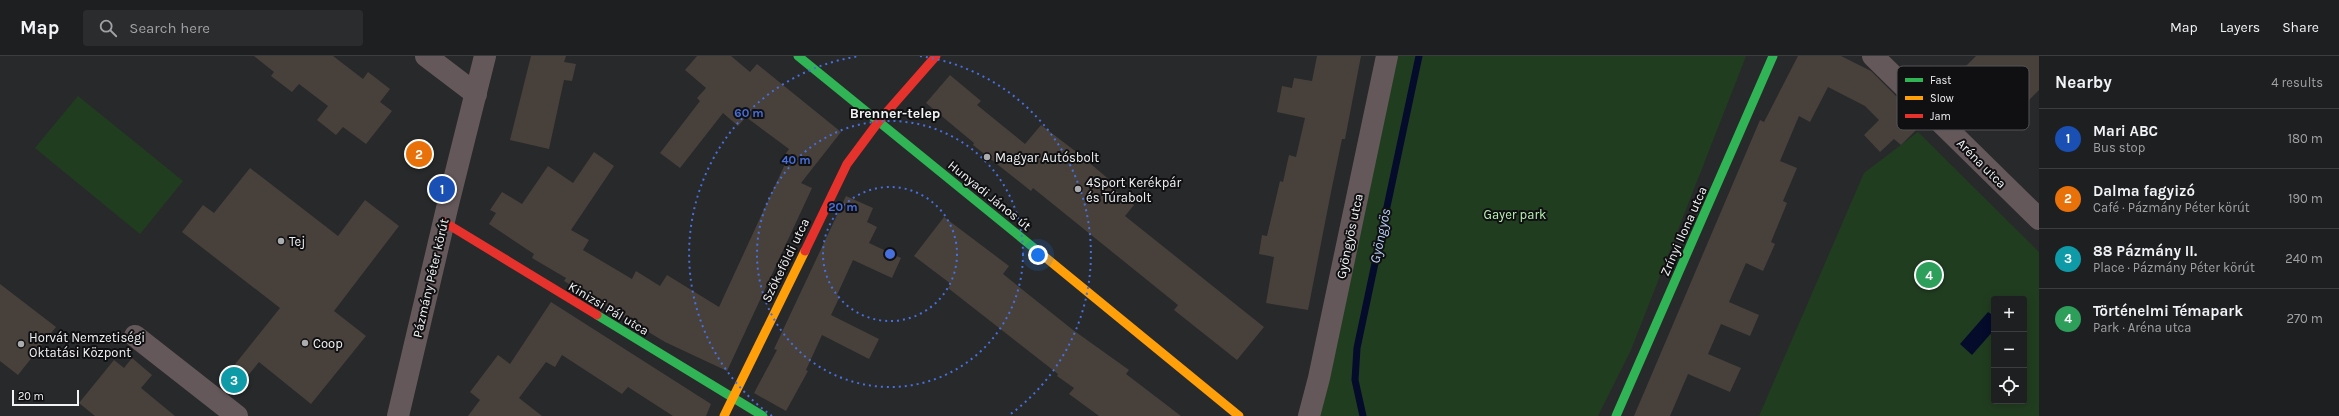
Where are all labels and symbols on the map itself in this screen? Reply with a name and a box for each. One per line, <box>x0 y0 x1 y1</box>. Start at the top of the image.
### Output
legend <box>1897 66 2029 130</box>
text: Fast <box>1930 74 1951 87</box>
text: Slow <box>1930 92 1954 105</box>
district label: Brenner-telep <box>850 105 940 122</box>
text: 60 m <box>734 106 764 120</box>
text: Jam <box>1930 110 1951 123</box>
street label: Aréna utca <box>1954 136 2009 191</box>
pin: 2 <box>406 139 432 169</box>
place label: Magyar Autósbolt <box>995 150 1099 165</box>
marker: Magyar Autósbolt <box>982 152 992 162</box>
text: 40 m <box>781 153 811 167</box>
street label: Hunyadi János út <box>945 157 1034 233</box>
pin: 1 <box>429 174 455 204</box>
place label: 4Sport Kerékpár és Túrabolt <box>1086 175 1182 205</box>
marker: 4Sport Kerékpár és Túrabolt <box>1073 184 1083 194</box>
street label: Zrínyi Ilona utca <box>1657 184 1710 278</box>
street label: Gyöngyös utca <box>1333 192 1366 280</box>
text: 20 m <box>828 200 858 214</box>
water label: Gyöngyös <box>1366 207 1395 265</box>
park label: Gayer park <box>1484 207 1546 222</box>
street label: Szőkeföldi utca <box>759 216 812 305</box>
street label: Pázmány Péter körút <box>409 217 452 339</box>
place label: Tej <box>289 234 305 249</box>
marker: Tej <box>276 236 286 246</box>
your location <box>1028 245 1048 265</box>
centre of rings <box>883 247 897 261</box>
pin: 4 <box>1916 260 1942 290</box>
street label: Kinizsi Pál utca <box>566 279 652 338</box>
place label: Horvát Nemzetiségi Oktatási Központ <box>29 330 145 360</box>
place label: Coop <box>313 336 343 351</box>
marker: Coop <box>300 338 310 348</box>
marker: Horvát Nemzetiségi Oktatási Központ <box>16 339 26 349</box>
pin: 3 <box>221 365 247 395</box>
scale bar <box>12 388 79 407</box>

